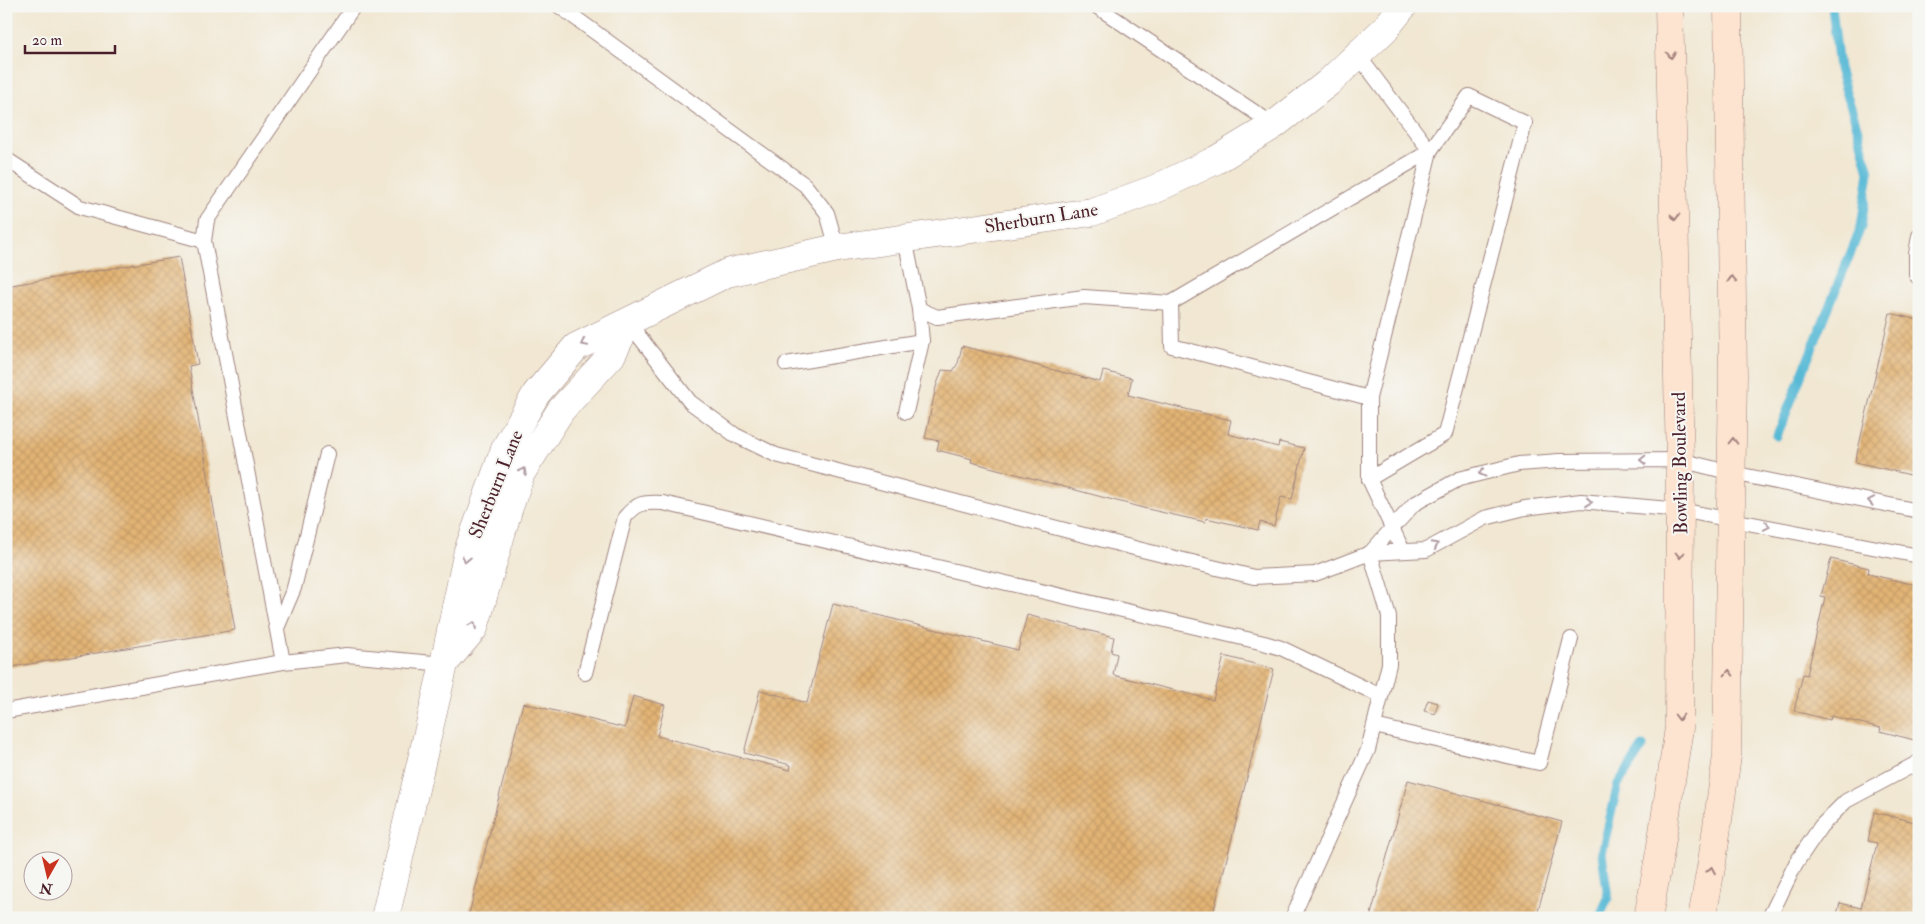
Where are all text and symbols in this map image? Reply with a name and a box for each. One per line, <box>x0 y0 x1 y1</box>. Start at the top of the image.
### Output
scale bar <box>25 22 115 54</box>
text: 20 m <box>32 31 62 50</box>
one-way arrow <box>1665 51 1676 59</box>
street label: Sherburn Lane <box>983 197 1100 239</box>
one-way arrow <box>1669 214 1680 222</box>
one-way arrow <box>1727 274 1737 282</box>
one-way arrow <box>580 337 589 348</box>
street label: Bowling Boulevard <box>1667 391 1693 534</box>
street label: Sherburn Lane <box>463 427 529 542</box>
one-way arrow <box>1728 437 1738 444</box>
one-way arrow <box>1639 455 1647 466</box>
one-way arrow <box>517 467 527 476</box>
one-way arrow <box>1478 468 1486 478</box>
one-way arrow <box>1867 496 1875 507</box>
one-way arrow <box>1585 497 1593 508</box>
one-way arrow <box>1763 521 1772 531</box>
one-way arrow <box>1430 541 1439 551</box>
one-way arrow <box>1675 552 1685 559</box>
one-way arrow <box>461 554 472 563</box>
one-way arrow <box>467 622 477 631</box>
one-way arrow <box>1724 669 1734 677</box>
one-way arrow <box>1674 714 1684 722</box>
north arrow <box>22 852 72 902</box>
one-way arrow <box>1705 865 1716 874</box>
text: N <box>38 879 55 898</box>

